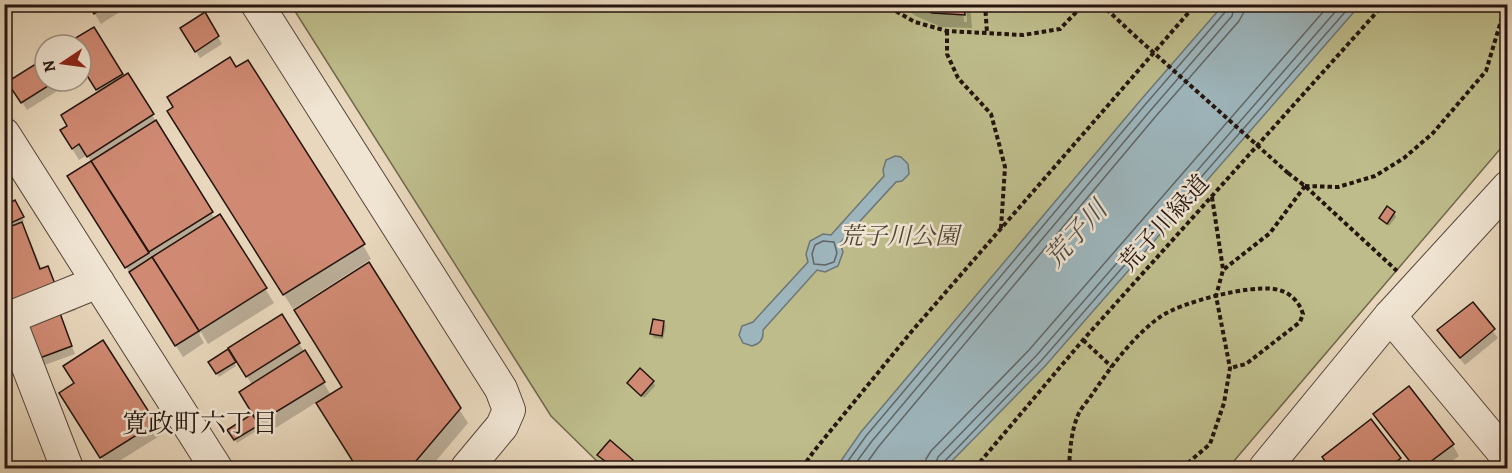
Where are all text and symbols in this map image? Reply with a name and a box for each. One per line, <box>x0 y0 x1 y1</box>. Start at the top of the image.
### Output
north arrow <box>33 33 93 93</box>
text: N <box>37 58 61 74</box>
street label: 荒子川緑道 <box>1112 168 1216 278</box>
water label: 荒子川 <box>1037 191 1117 275</box>
park label: 荒子川公園 <box>839 220 963 252</box>
district label: 寛政町六丁目 <box>122 406 278 441</box>

